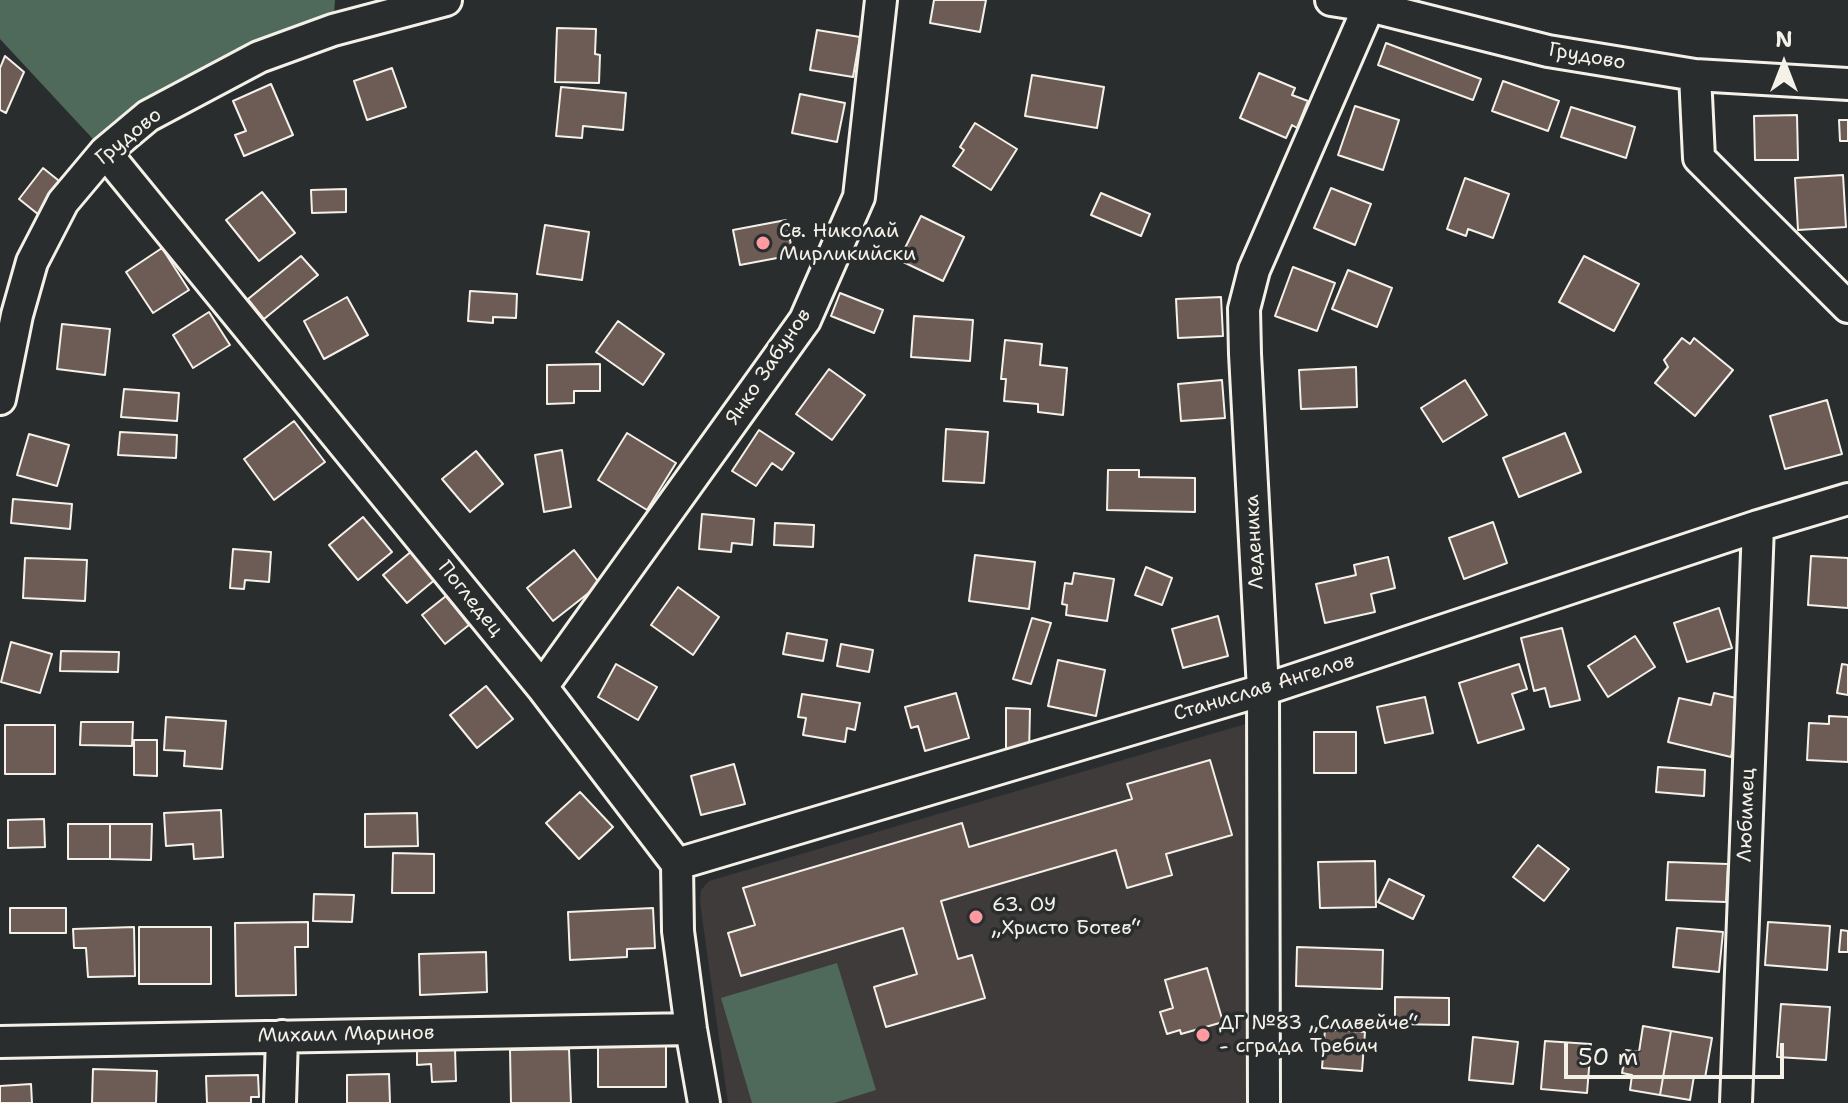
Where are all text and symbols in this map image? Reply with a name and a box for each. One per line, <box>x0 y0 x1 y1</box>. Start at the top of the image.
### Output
north arrow <box>1744 24 1824 104</box>
text: N <box>1775 25 1793 54</box>
street label: Грудово <box>1547 38 1627 76</box>
street label: Грудово <box>91 103 167 171</box>
place label: Св. Николай Мирликийски <box>779 220 916 267</box>
marker: Св. Николай Мирликийски <box>754 234 772 252</box>
street label: Янко Забунов <box>721 304 817 430</box>
street label: Леденика <box>1241 494 1269 590</box>
street label: Погледец <box>432 556 508 642</box>
street label: Станислав Ангелов <box>1171 649 1357 727</box>
street label: Любимец <box>1733 767 1761 863</box>
place label: 63. ОУ „Христо Ботев“ <box>992 894 1141 941</box>
marker: 63. ОУ „Христо Ботев“ <box>967 908 985 926</box>
place label: ДГ №83 „Славейче“ - сграда Требич <box>1219 1012 1418 1059</box>
street label: Михаил Маринов <box>257 1021 435 1049</box>
marker: ДГ №83 „Славейче“ - сграда Требич <box>1194 1026 1212 1044</box>
scale bar <box>1568 1027 1788 1077</box>
text: 50 m <box>1578 1041 1638 1073</box>

